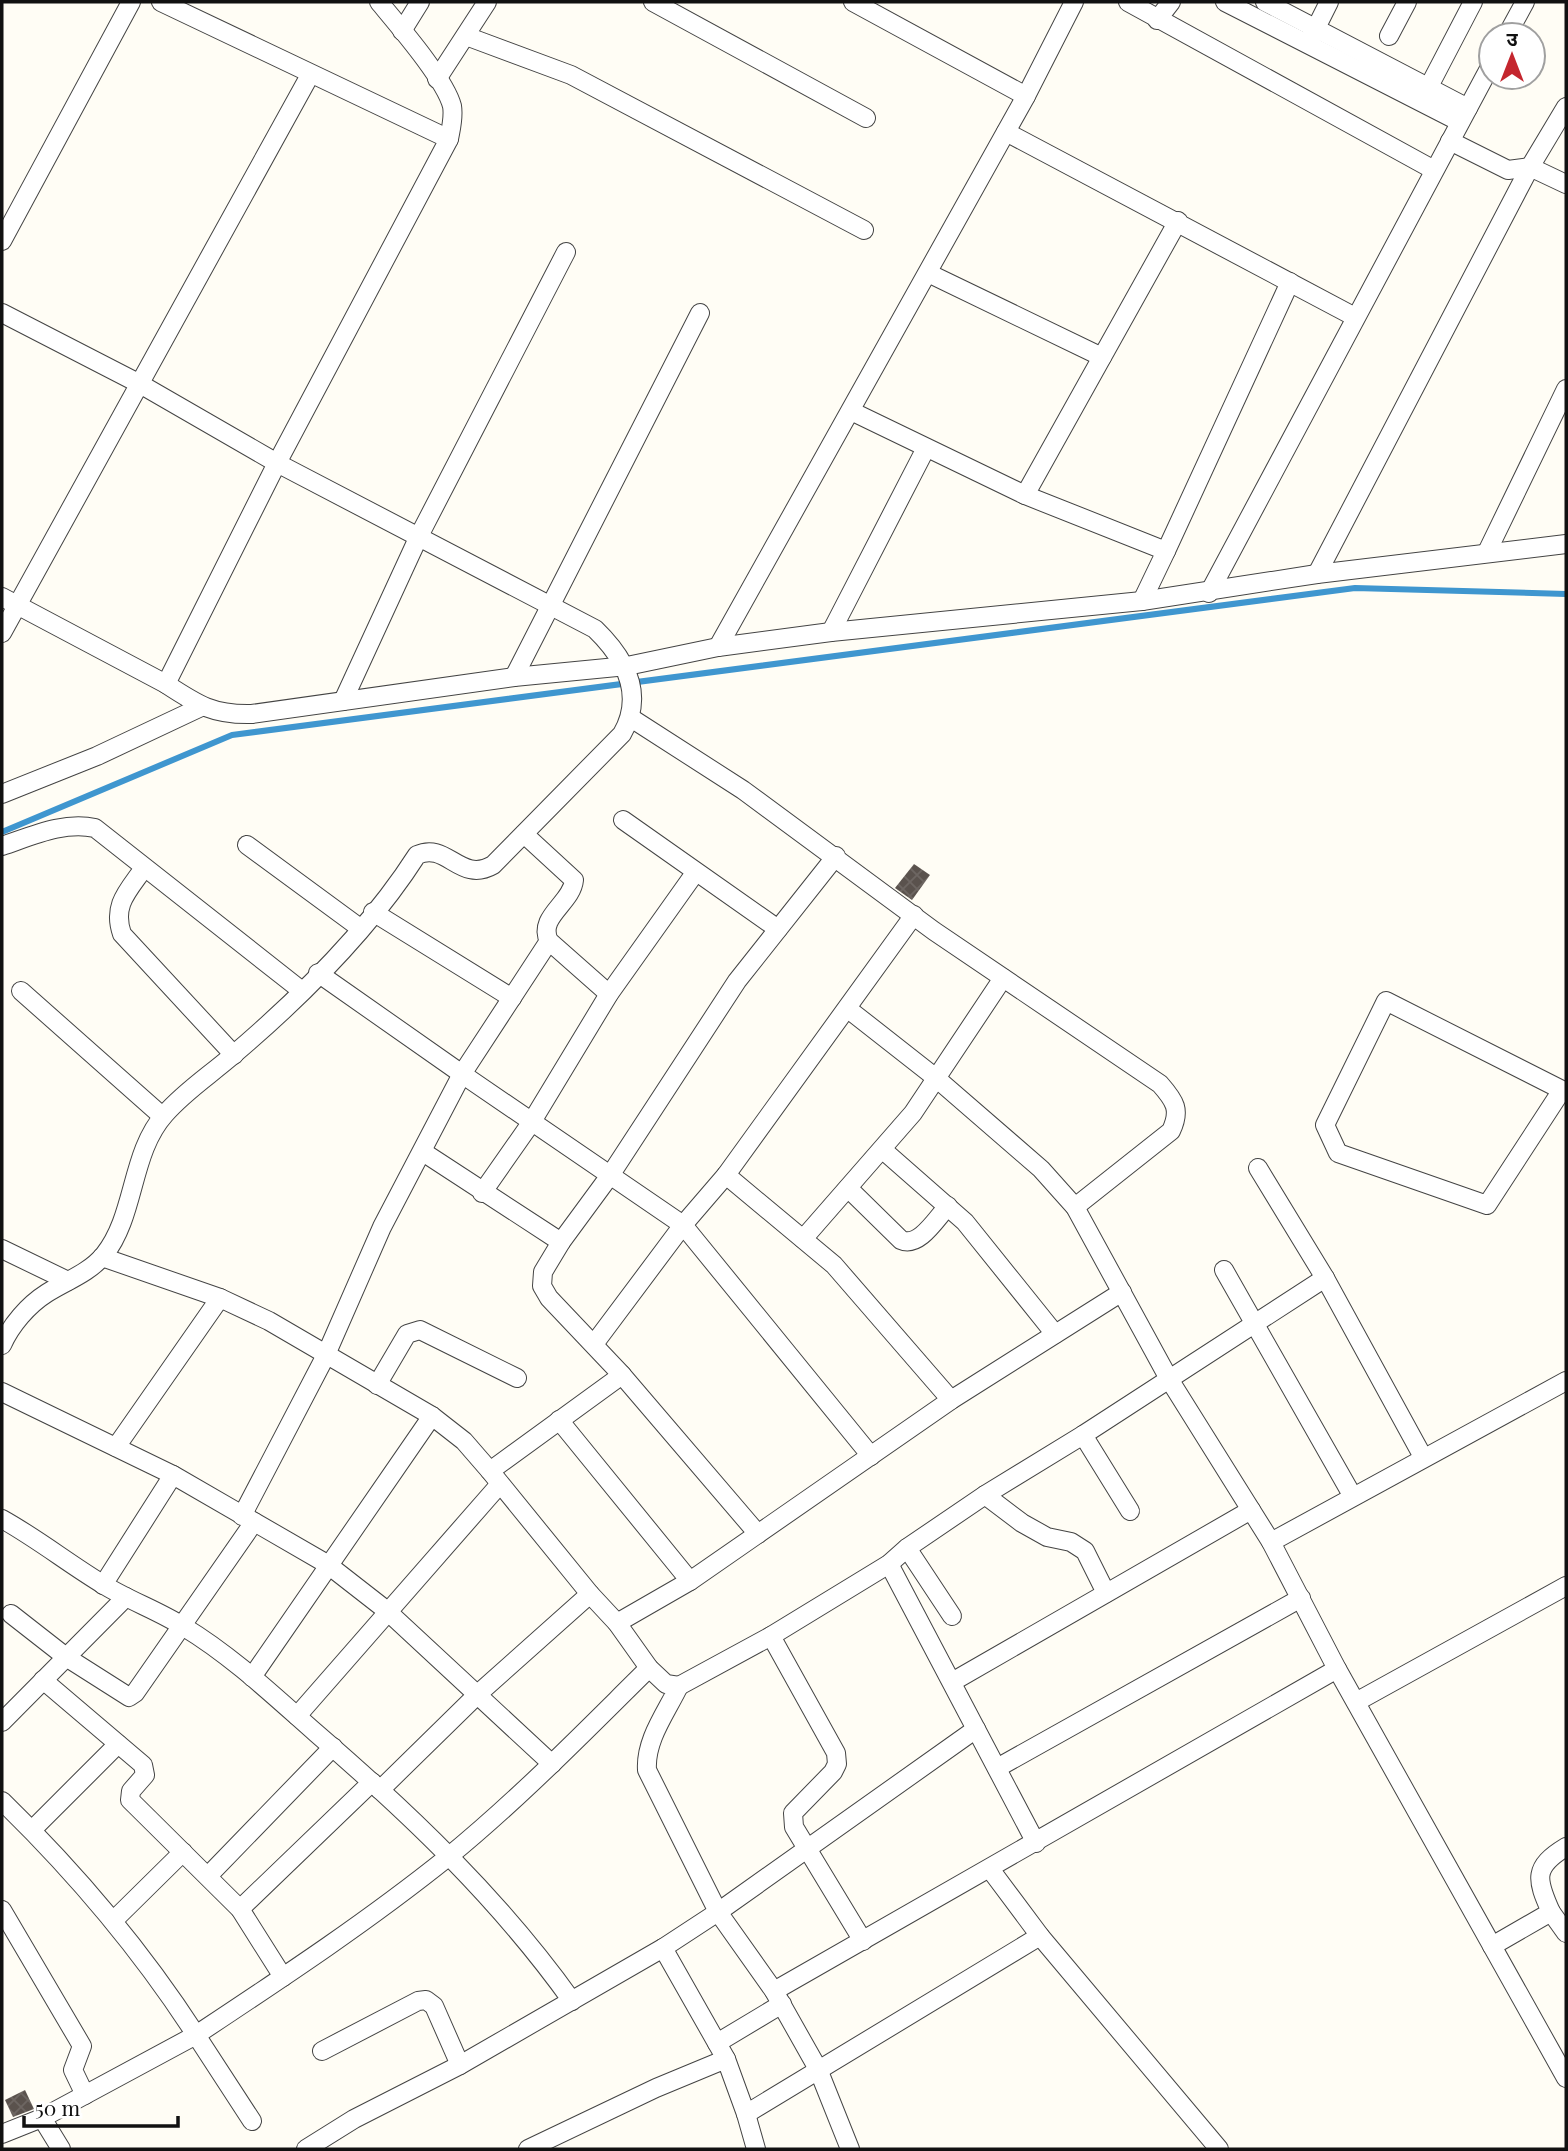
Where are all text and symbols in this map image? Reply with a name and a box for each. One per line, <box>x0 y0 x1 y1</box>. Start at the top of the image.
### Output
north arrow <box>1477 21 1547 91</box>
text: उ <box>1506 25 1518 51</box>
scale bar <box>24 2084 178 2128</box>
text: 50 m <box>35 2093 81 2121</box>

